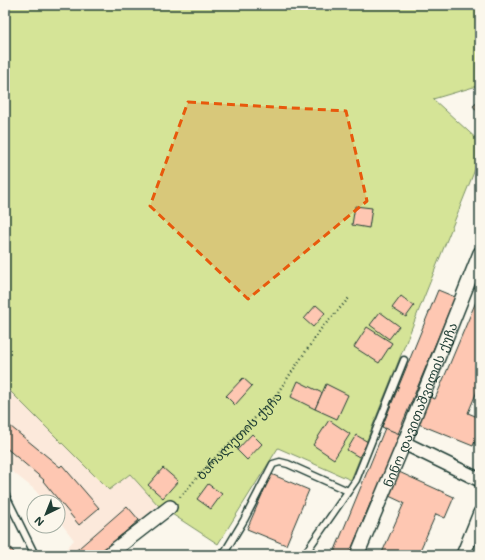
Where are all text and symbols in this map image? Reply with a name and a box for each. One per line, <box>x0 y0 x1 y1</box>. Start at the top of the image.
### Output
street label: ნინო დავითაშვილის ქუჩა <box>378 319 460 489</box>
street label: ბარალეთის ქუჩა <box>192 388 285 482</box>
north arrow <box>26 494 66 534</box>
text: N <box>31 513 47 530</box>

